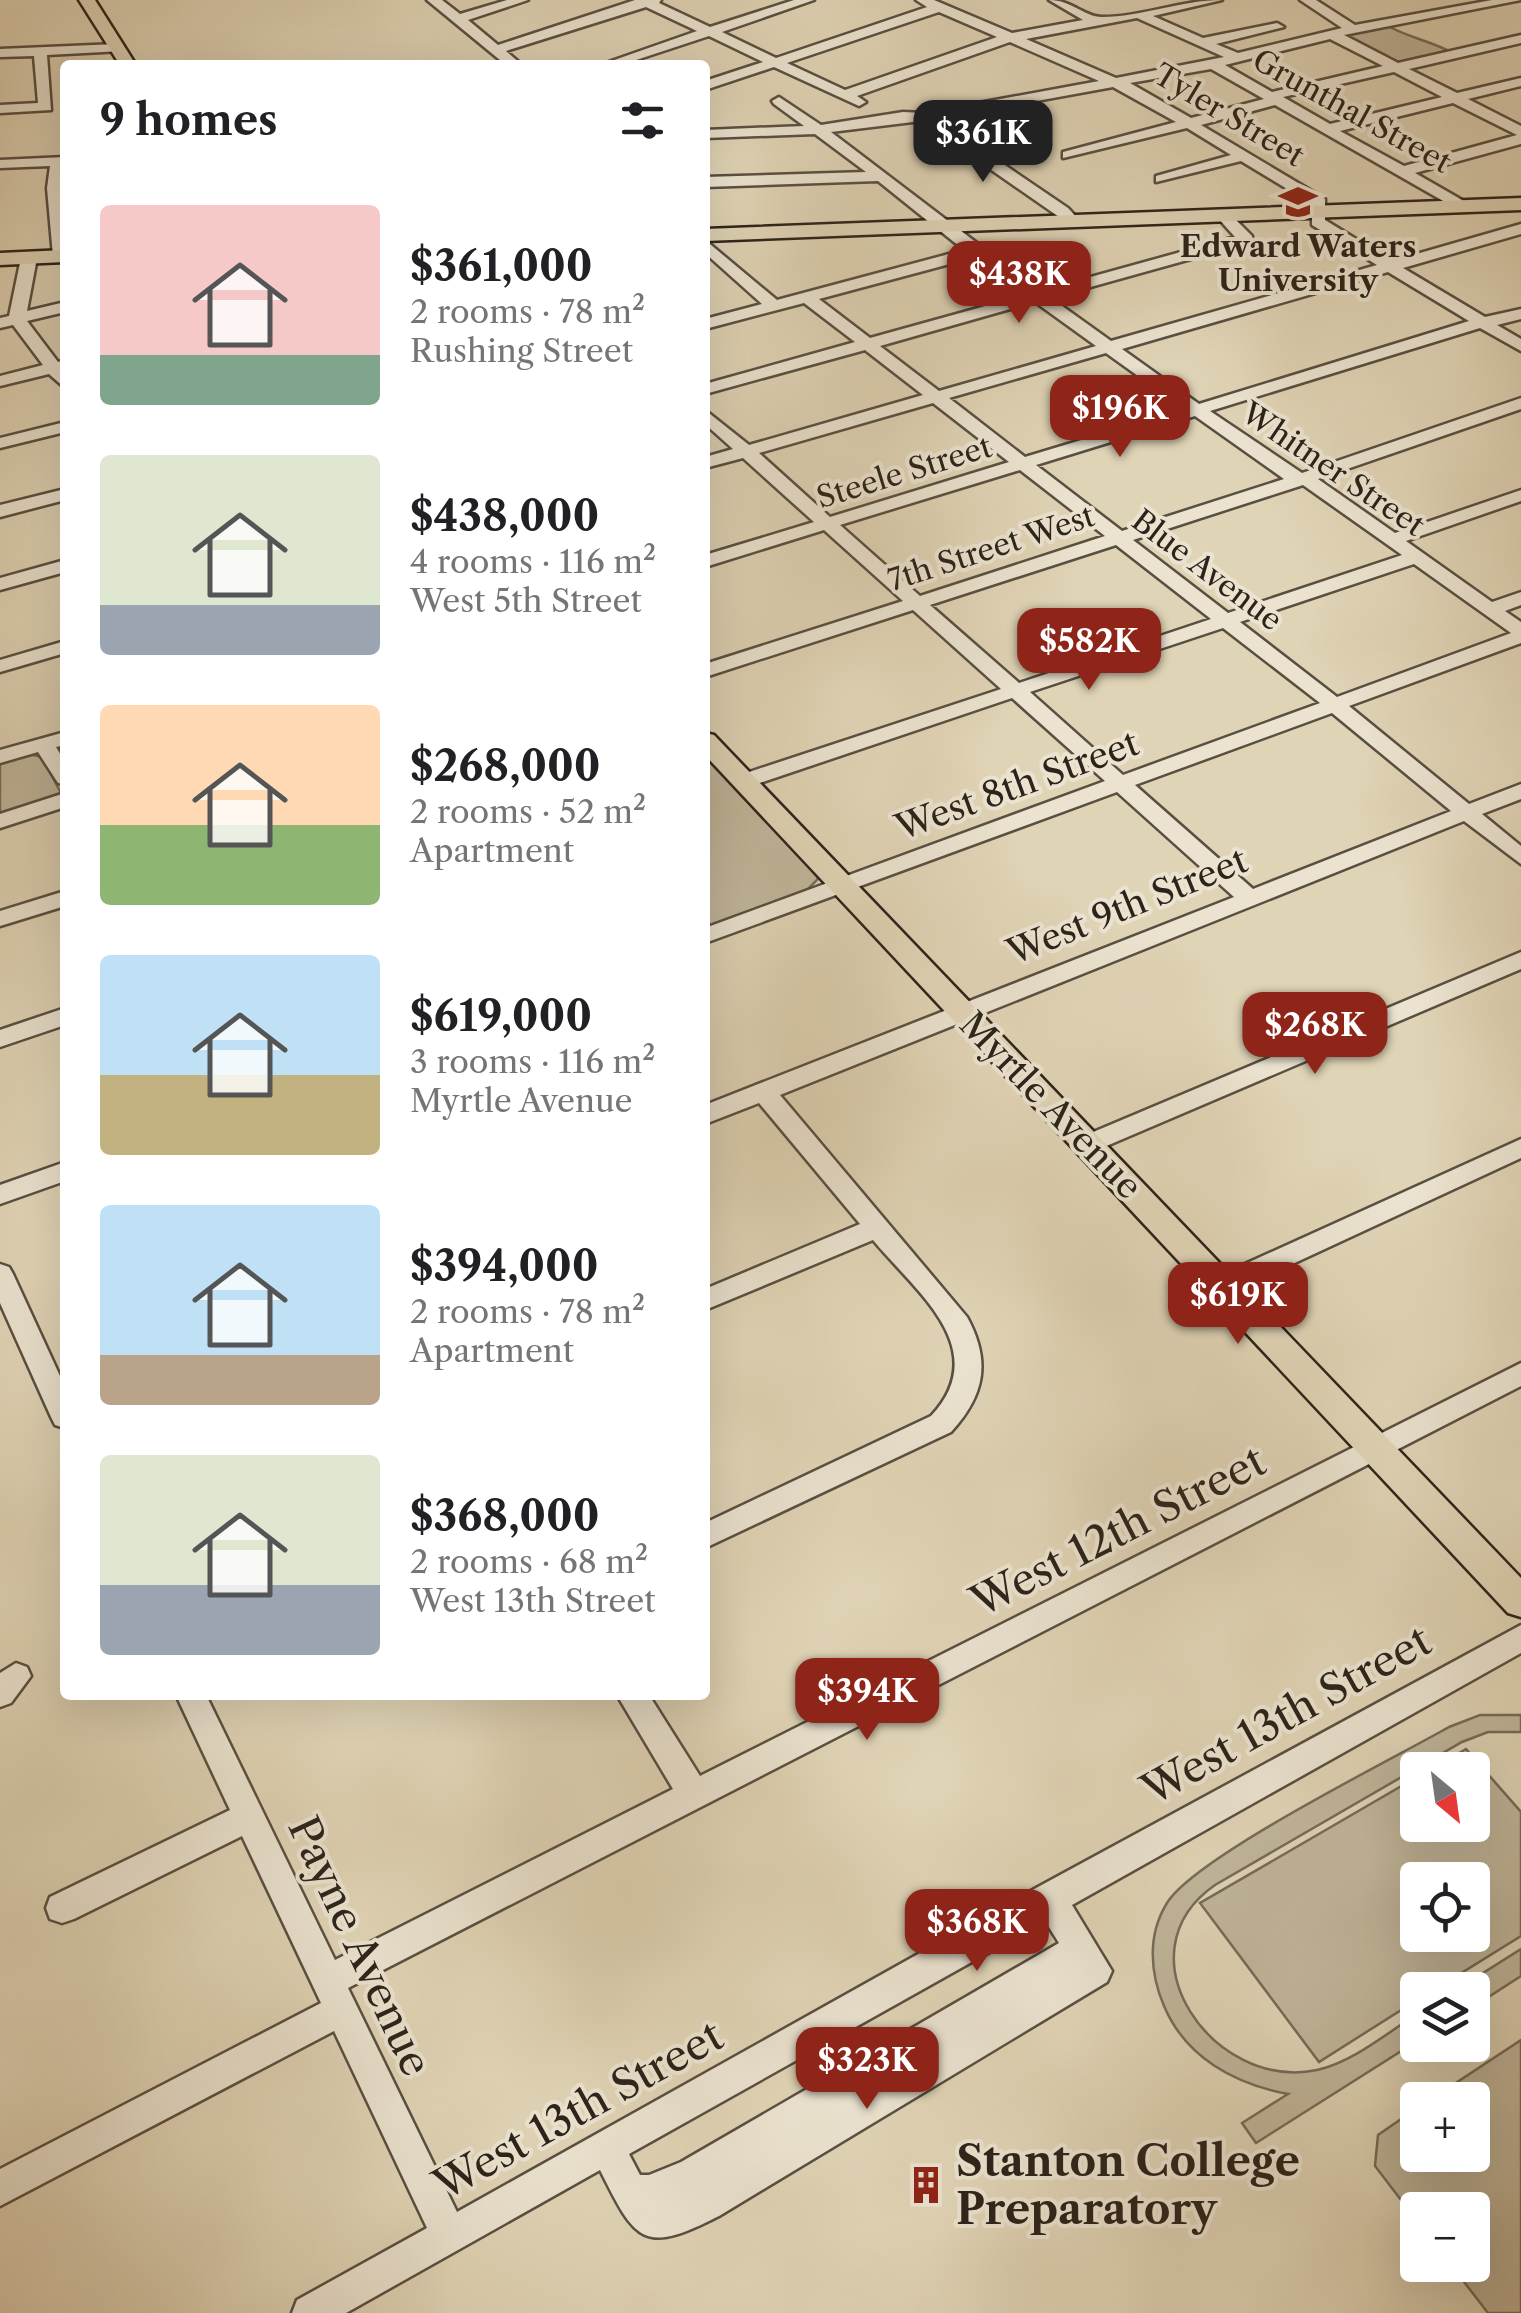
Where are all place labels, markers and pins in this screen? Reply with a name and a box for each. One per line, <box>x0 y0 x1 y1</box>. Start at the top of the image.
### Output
pin: $361K <box>913 100 1053 185</box>
school or university icon: Edward Waters University <box>1277 181 1319 223</box>
place label: Edward Waters University <box>1180 228 1416 299</box>
pin: $438K <box>949 241 1089 326</box>
pin: $196K <box>1050 375 1190 460</box>
pin: $582K <box>1019 608 1159 693</box>
pin: $268K <box>1245 992 1385 1077</box>
pin: $619K <box>1168 1262 1308 1347</box>
pin: $394K <box>797 1658 937 1743</box>
pin: $368K <box>907 1889 1047 1974</box>
pin: $323K <box>797 2027 937 2112</box>
place label: Stanton College Preparatory <box>956 2135 1300 2235</box>
building icon: Stanton College Preparatory <box>905 2164 947 2206</box>

